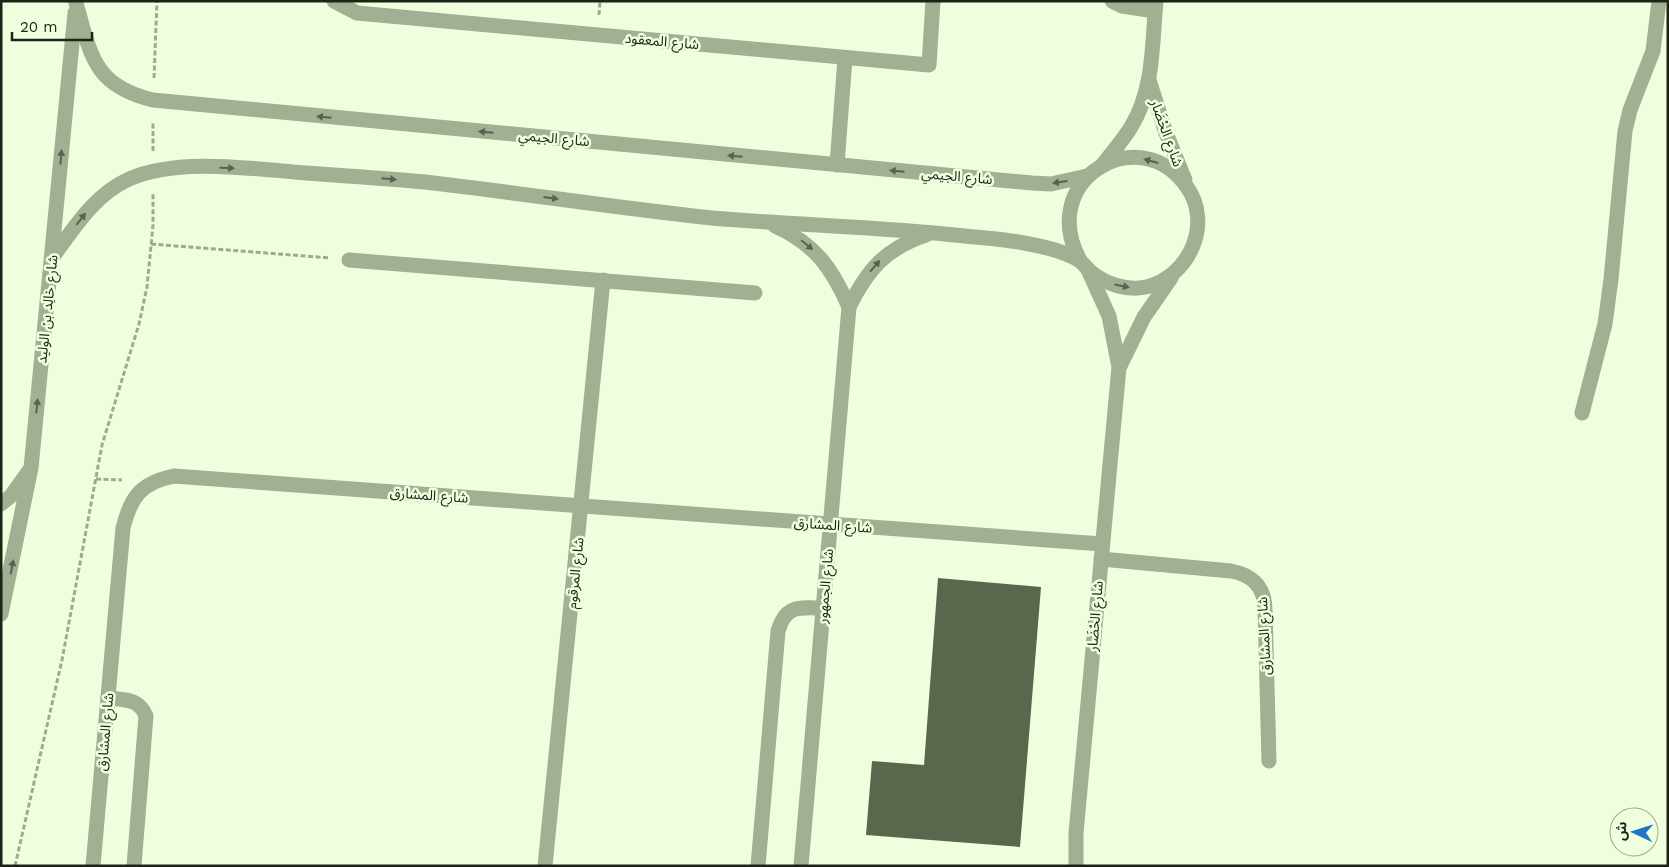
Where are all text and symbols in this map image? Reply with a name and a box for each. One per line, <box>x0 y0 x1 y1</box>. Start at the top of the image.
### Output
scale bar <box>12 10 92 42</box>
text: 20 m <box>20 18 58 36</box>
street label: شارع المعقود <box>624 30 700 55</box>
street label: شارع الحْضَار <box>1144 96 1187 170</box>
one-way arrow <box>316 112 332 120</box>
street label: شارع الجيمي <box>517 127 590 152</box>
one-way arrow <box>478 128 494 136</box>
one-way arrow <box>58 149 66 165</box>
one-way arrow <box>727 151 743 159</box>
one-way arrow <box>1143 157 1158 165</box>
one-way arrow <box>219 165 235 173</box>
street label: شارع الجيمي <box>920 165 993 190</box>
one-way arrow <box>888 167 904 175</box>
one-way arrow <box>382 176 398 184</box>
one-way arrow <box>1052 179 1068 187</box>
one-way arrow <box>543 194 559 202</box>
one-way arrow <box>76 212 87 225</box>
one-way arrow <box>801 240 814 251</box>
street label: شارع خالِد بن الوليد <box>33 254 64 364</box>
one-way arrow <box>869 260 880 273</box>
one-way arrow <box>1114 282 1129 290</box>
one-way arrow <box>34 398 42 414</box>
street label: شارع المشارق <box>389 484 469 509</box>
street label: شارع المشارق <box>793 514 873 539</box>
street label: شارع المرقوم <box>563 536 590 610</box>
street label: شارع الجمهور <box>814 548 839 625</box>
one-way arrow <box>9 558 17 574</box>
street label: شارع الحْضَار <box>1084 580 1109 653</box>
street label: شارع المشارق <box>1254 596 1277 676</box>
street label: شارع المشارق <box>94 692 119 772</box>
north arrow <box>1609 807 1659 857</box>
text: ش <box>1612 821 1630 841</box>

